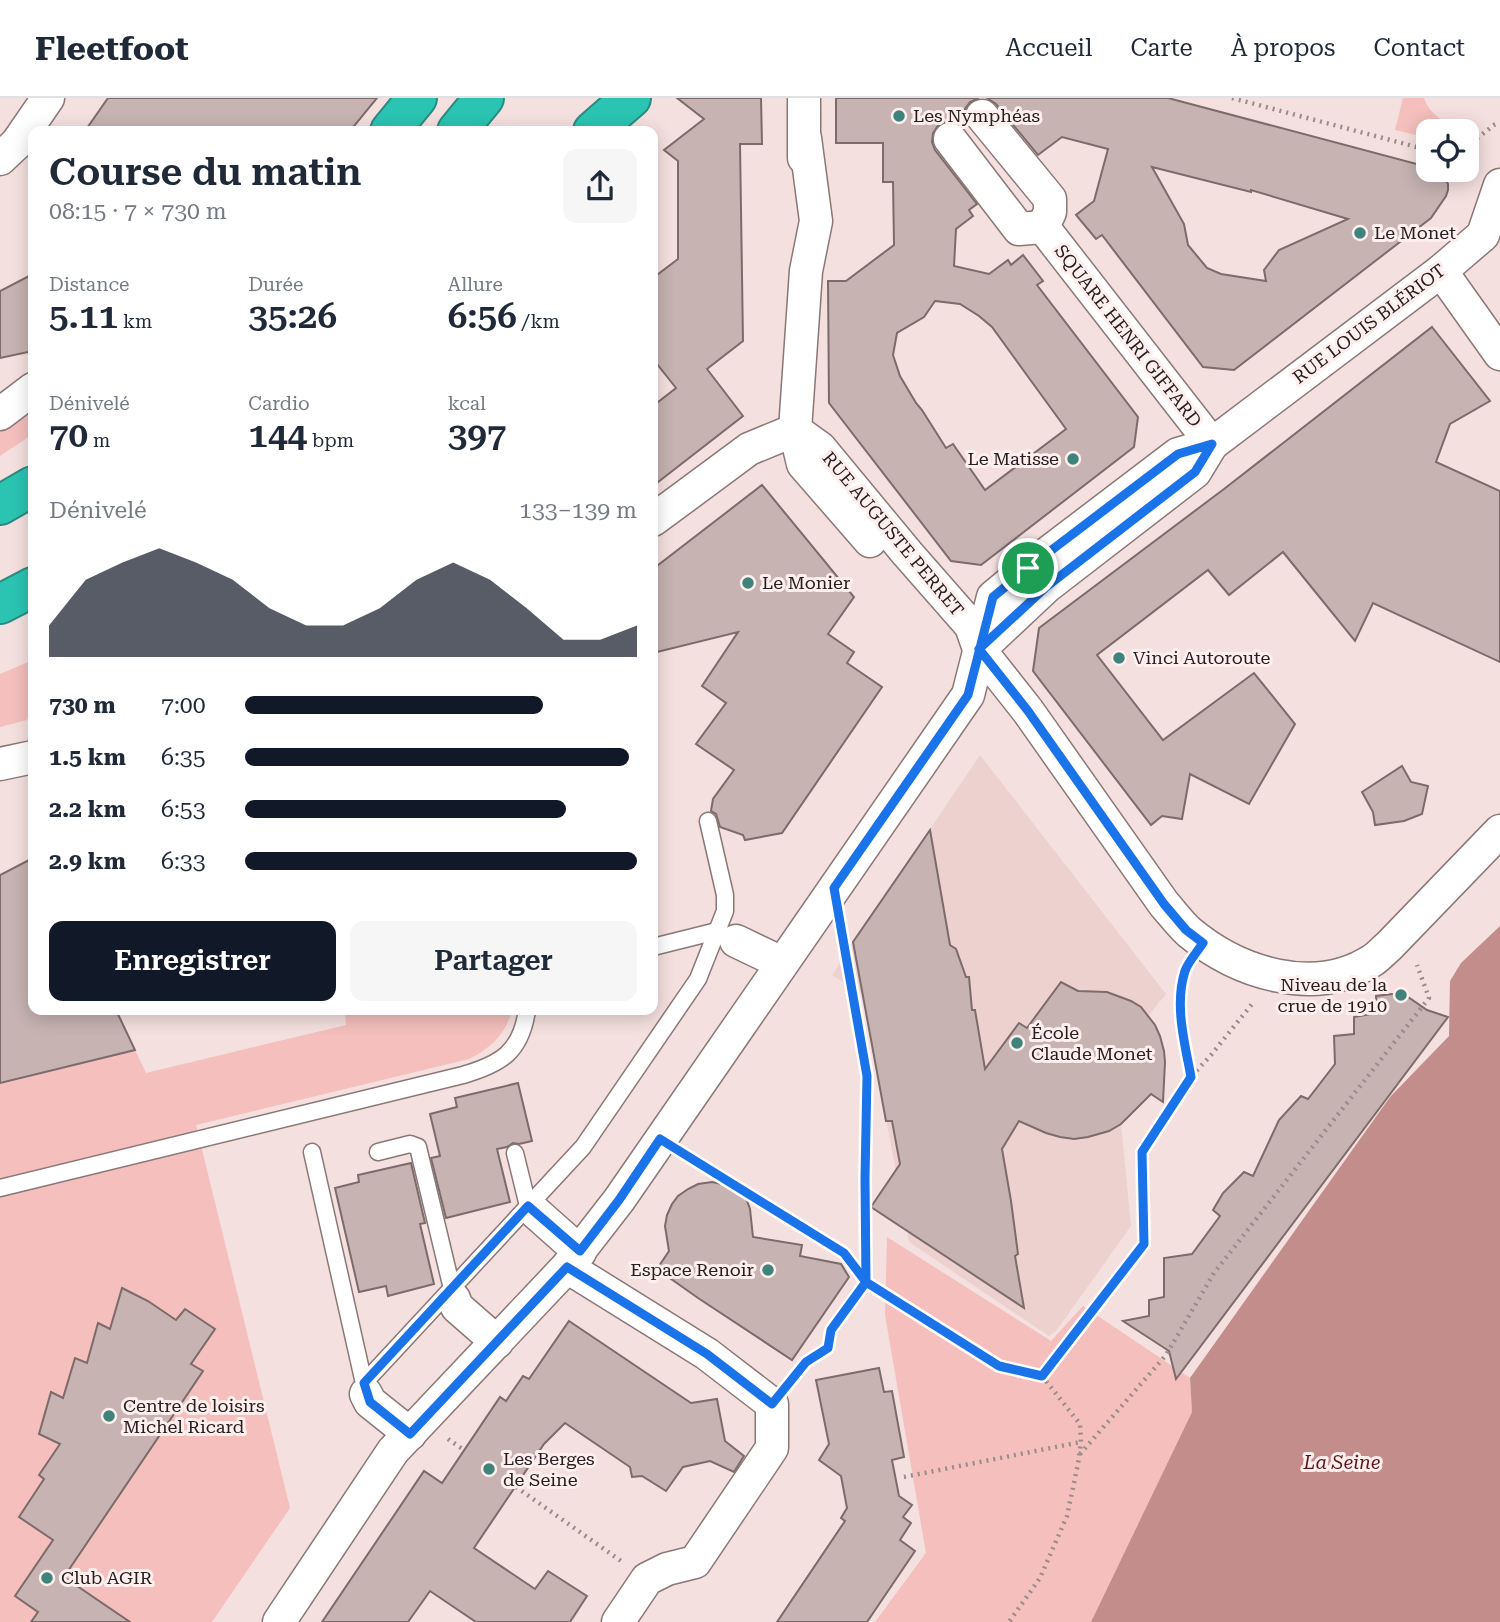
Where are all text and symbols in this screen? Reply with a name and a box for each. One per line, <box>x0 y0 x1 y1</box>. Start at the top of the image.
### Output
text: Fleetfoot <box>35 29 189 68</box>
text: Accueil <box>1006 34 1092 62</box>
text: Carte <box>1130 34 1193 62</box>
text: À propos <box>1231 34 1335 62</box>
text: Contact <box>1373 34 1465 62</box>
place label: Les Nymphéas <box>913 105 1040 126</box>
marker: Les Nymphéas <box>891 108 907 124</box>
map controls <box>1416 119 1479 182</box>
button: locate <box>1416 119 1479 182</box>
button: share <box>563 149 637 223</box>
text: Course du matin <box>49 150 361 194</box>
text: 08:15 · 7 × 730 m <box>49 198 227 225</box>
place label: Le Monet <box>1374 222 1456 243</box>
marker: Le Monet <box>1352 225 1368 241</box>
street label: SQUARE HENRI GIFFARD <box>1051 240 1206 431</box>
street label: RUE LOUIS BLÉRIOT <box>1288 260 1449 388</box>
text: Distance <box>49 273 129 296</box>
text: Durée <box>248 273 303 296</box>
text: Allure <box>448 273 503 296</box>
text: 5.11 <box>49 296 118 337</box>
text: 35:26 <box>248 296 337 337</box>
text: 6:56 <box>448 296 517 337</box>
text: km <box>118 310 152 333</box>
text: /km <box>517 310 560 333</box>
text: Dénivelé <box>49 392 130 415</box>
text: Cardio <box>248 392 310 415</box>
text: kcal <box>448 392 486 415</box>
text: 70 <box>49 415 88 456</box>
text: 144 <box>248 415 307 456</box>
text: 397 <box>448 415 506 456</box>
text: m <box>88 429 110 452</box>
text: bpm <box>307 429 354 452</box>
street label: RUE AUGUSTE PERRET <box>819 447 968 620</box>
place label: Le Matisse <box>967 448 1059 469</box>
marker: Le Matisse <box>1065 451 1081 467</box>
text: Dénivelé <box>49 497 147 524</box>
text: 133–139 m <box>519 497 637 524</box>
pin <box>998 538 1058 598</box>
icon: arrive <box>1009 549 1047 587</box>
place label: Le Monier <box>762 572 850 593</box>
marker: Le Monier <box>740 575 756 591</box>
place label: Vinci Autoroute <box>1133 647 1271 668</box>
marker: Vinci Autoroute <box>1111 650 1127 666</box>
text: 730 m <box>49 692 116 719</box>
text: 7:00 <box>161 692 206 719</box>
text: 1.5 km <box>49 744 126 771</box>
text: 6:35 <box>161 744 206 771</box>
text: 2.2 km <box>49 796 126 823</box>
text: 6:53 <box>161 796 206 823</box>
text: 2.9 km <box>49 848 126 875</box>
text: 6:33 <box>161 848 206 875</box>
button: Enregistrer <box>49 921 336 1001</box>
button: Partager <box>350 921 637 1001</box>
place label: Niveau de la crue de 1910 <box>1278 974 1387 1016</box>
marker: Niveau de la crue de 1910 <box>1393 987 1409 1003</box>
place label: École Claude Monet <box>1031 1022 1153 1064</box>
marker: École Claude Monet <box>1009 1035 1025 1051</box>
place label: Espace Renoir <box>630 1259 754 1280</box>
marker: Espace Renoir <box>760 1262 776 1278</box>
place label: Centre de loisirs Michel Ricard <box>123 1395 265 1437</box>
marker: Centre de loisirs Michel Ricard <box>101 1408 117 1424</box>
place label: Les Berges de Seine <box>503 1448 595 1490</box>
water label: La Seine <box>1303 1451 1381 1474</box>
marker: Les Berges de Seine <box>481 1461 497 1477</box>
place label: Club AGIR <box>61 1567 153 1588</box>
marker: Club AGIR <box>39 1570 55 1586</box>

